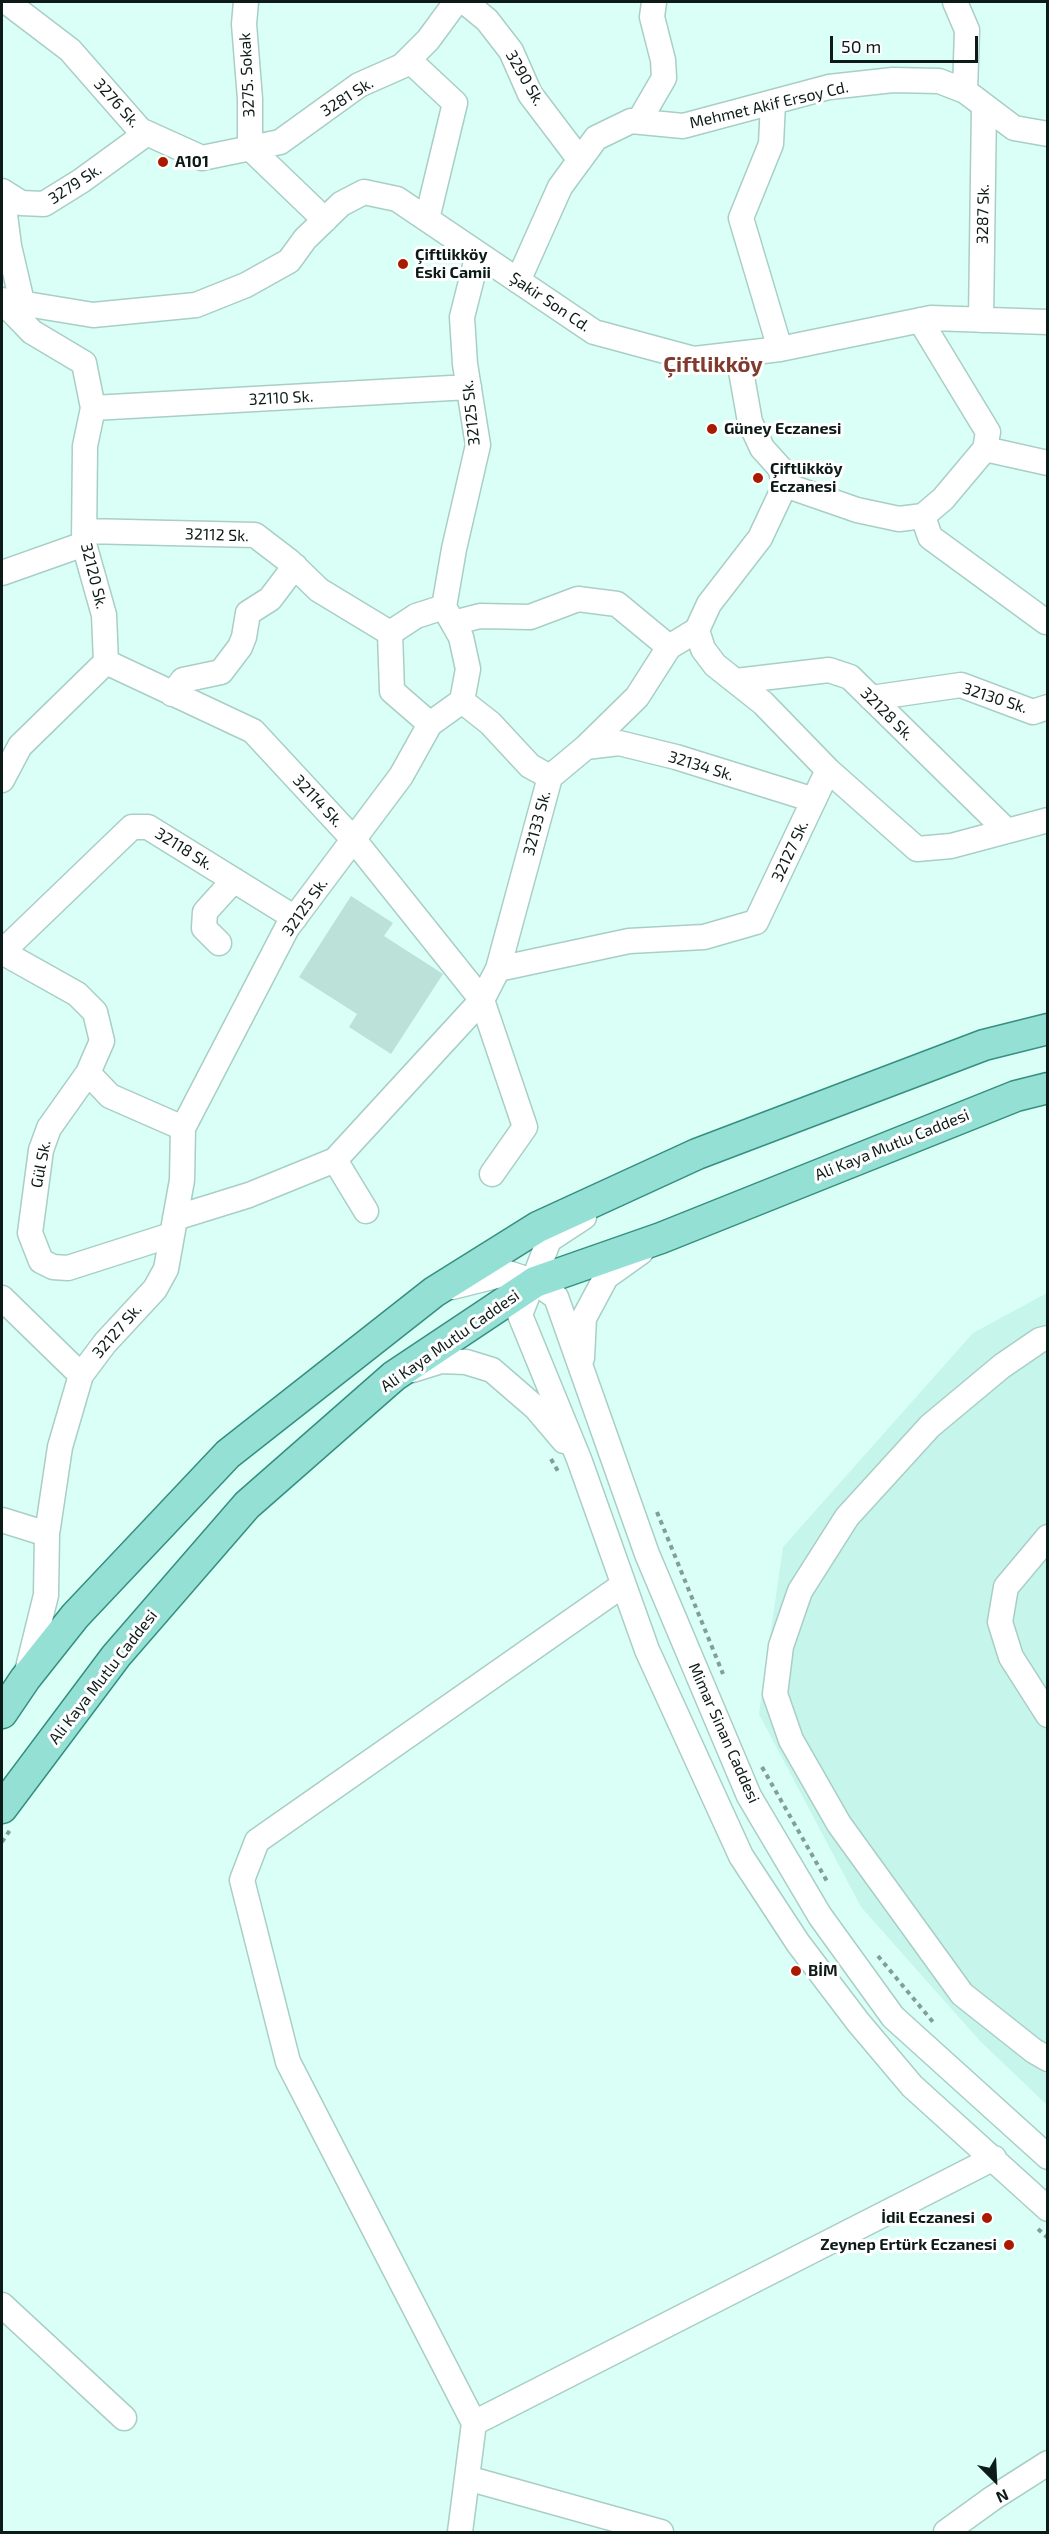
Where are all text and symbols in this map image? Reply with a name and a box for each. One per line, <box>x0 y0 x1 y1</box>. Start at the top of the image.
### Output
scale bar <box>833 24 982 62</box>
street label: 3275. Sokak <box>235 32 259 118</box>
text: 50 m <box>841 35 881 57</box>
street label: 3290 Sk. <box>501 47 549 109</box>
street label: 3281 Sk. <box>317 73 377 121</box>
street label: 3276 Sk. <box>90 74 144 132</box>
street label: Mehmet Akif Ersoy Cd. <box>688 77 850 133</box>
place label: A101 <box>175 152 209 172</box>
marker: A101 <box>156 155 170 169</box>
street label: 3279 Sk. <box>45 160 105 208</box>
street label: 3287 Sk. <box>973 184 993 244</box>
place label: Çiftlikköy Eski Camii <box>415 245 491 283</box>
marker: Çiftlikköy Eski Camii <box>396 257 410 271</box>
street label: Şakir Son Cd. <box>506 268 594 336</box>
district label: Çiftlikköy <box>663 352 763 378</box>
street label: 32125 Sk. <box>458 379 484 447</box>
street label: 32110 Sk. <box>248 387 314 409</box>
place label: Güney Eczanesi <box>724 419 841 439</box>
marker: Güney Eczanesi <box>705 422 719 436</box>
place label: Çiftlikköy Eczanesi <box>770 459 842 497</box>
marker: Çiftlikköy Eczanesi <box>751 471 765 485</box>
street label: 32112 Sk. <box>185 524 249 546</box>
street label: 32120 Sk. <box>77 541 111 611</box>
street label: 32130 Sk. <box>960 678 1030 718</box>
street label: 32128 Sk. <box>856 683 918 745</box>
street label: 32134 Sk. <box>666 747 736 785</box>
street label: 32114 Sk. <box>289 771 347 831</box>
street label: 32133 Sk. <box>519 788 555 858</box>
street label: 32127 Sk. <box>767 817 813 885</box>
street label: 32118 Sk. <box>151 824 217 874</box>
street label: 32125 Sk. <box>278 874 332 940</box>
street label: Ali Kaya Mutlu Caddesi <box>812 1105 972 1185</box>
street label: Gül Sk. <box>27 1138 55 1190</box>
street label: Ali Kaya Mutlu Caddesi <box>377 1286 523 1396</box>
street label: 32127 Sk. <box>88 1300 146 1362</box>
street label: Ali Kaya Mutlu Caddesi <box>45 1606 161 1748</box>
street label: Mimar Sinan Caddesi <box>684 1660 764 1806</box>
place label: BİM <box>808 1961 838 1981</box>
marker: BİM <box>789 1964 803 1978</box>
place label: İdil Eczanesi <box>881 2208 975 2228</box>
marker: İdil Eczanesi <box>980 2211 994 2225</box>
place label: Zeynep Ertürk Eczanesi <box>820 2235 997 2255</box>
marker: Zeynep Ertürk Eczanesi <box>1002 2238 1016 2252</box>
north arrow <box>965 2450 1025 2510</box>
text: N <box>993 2486 1012 2508</box>

